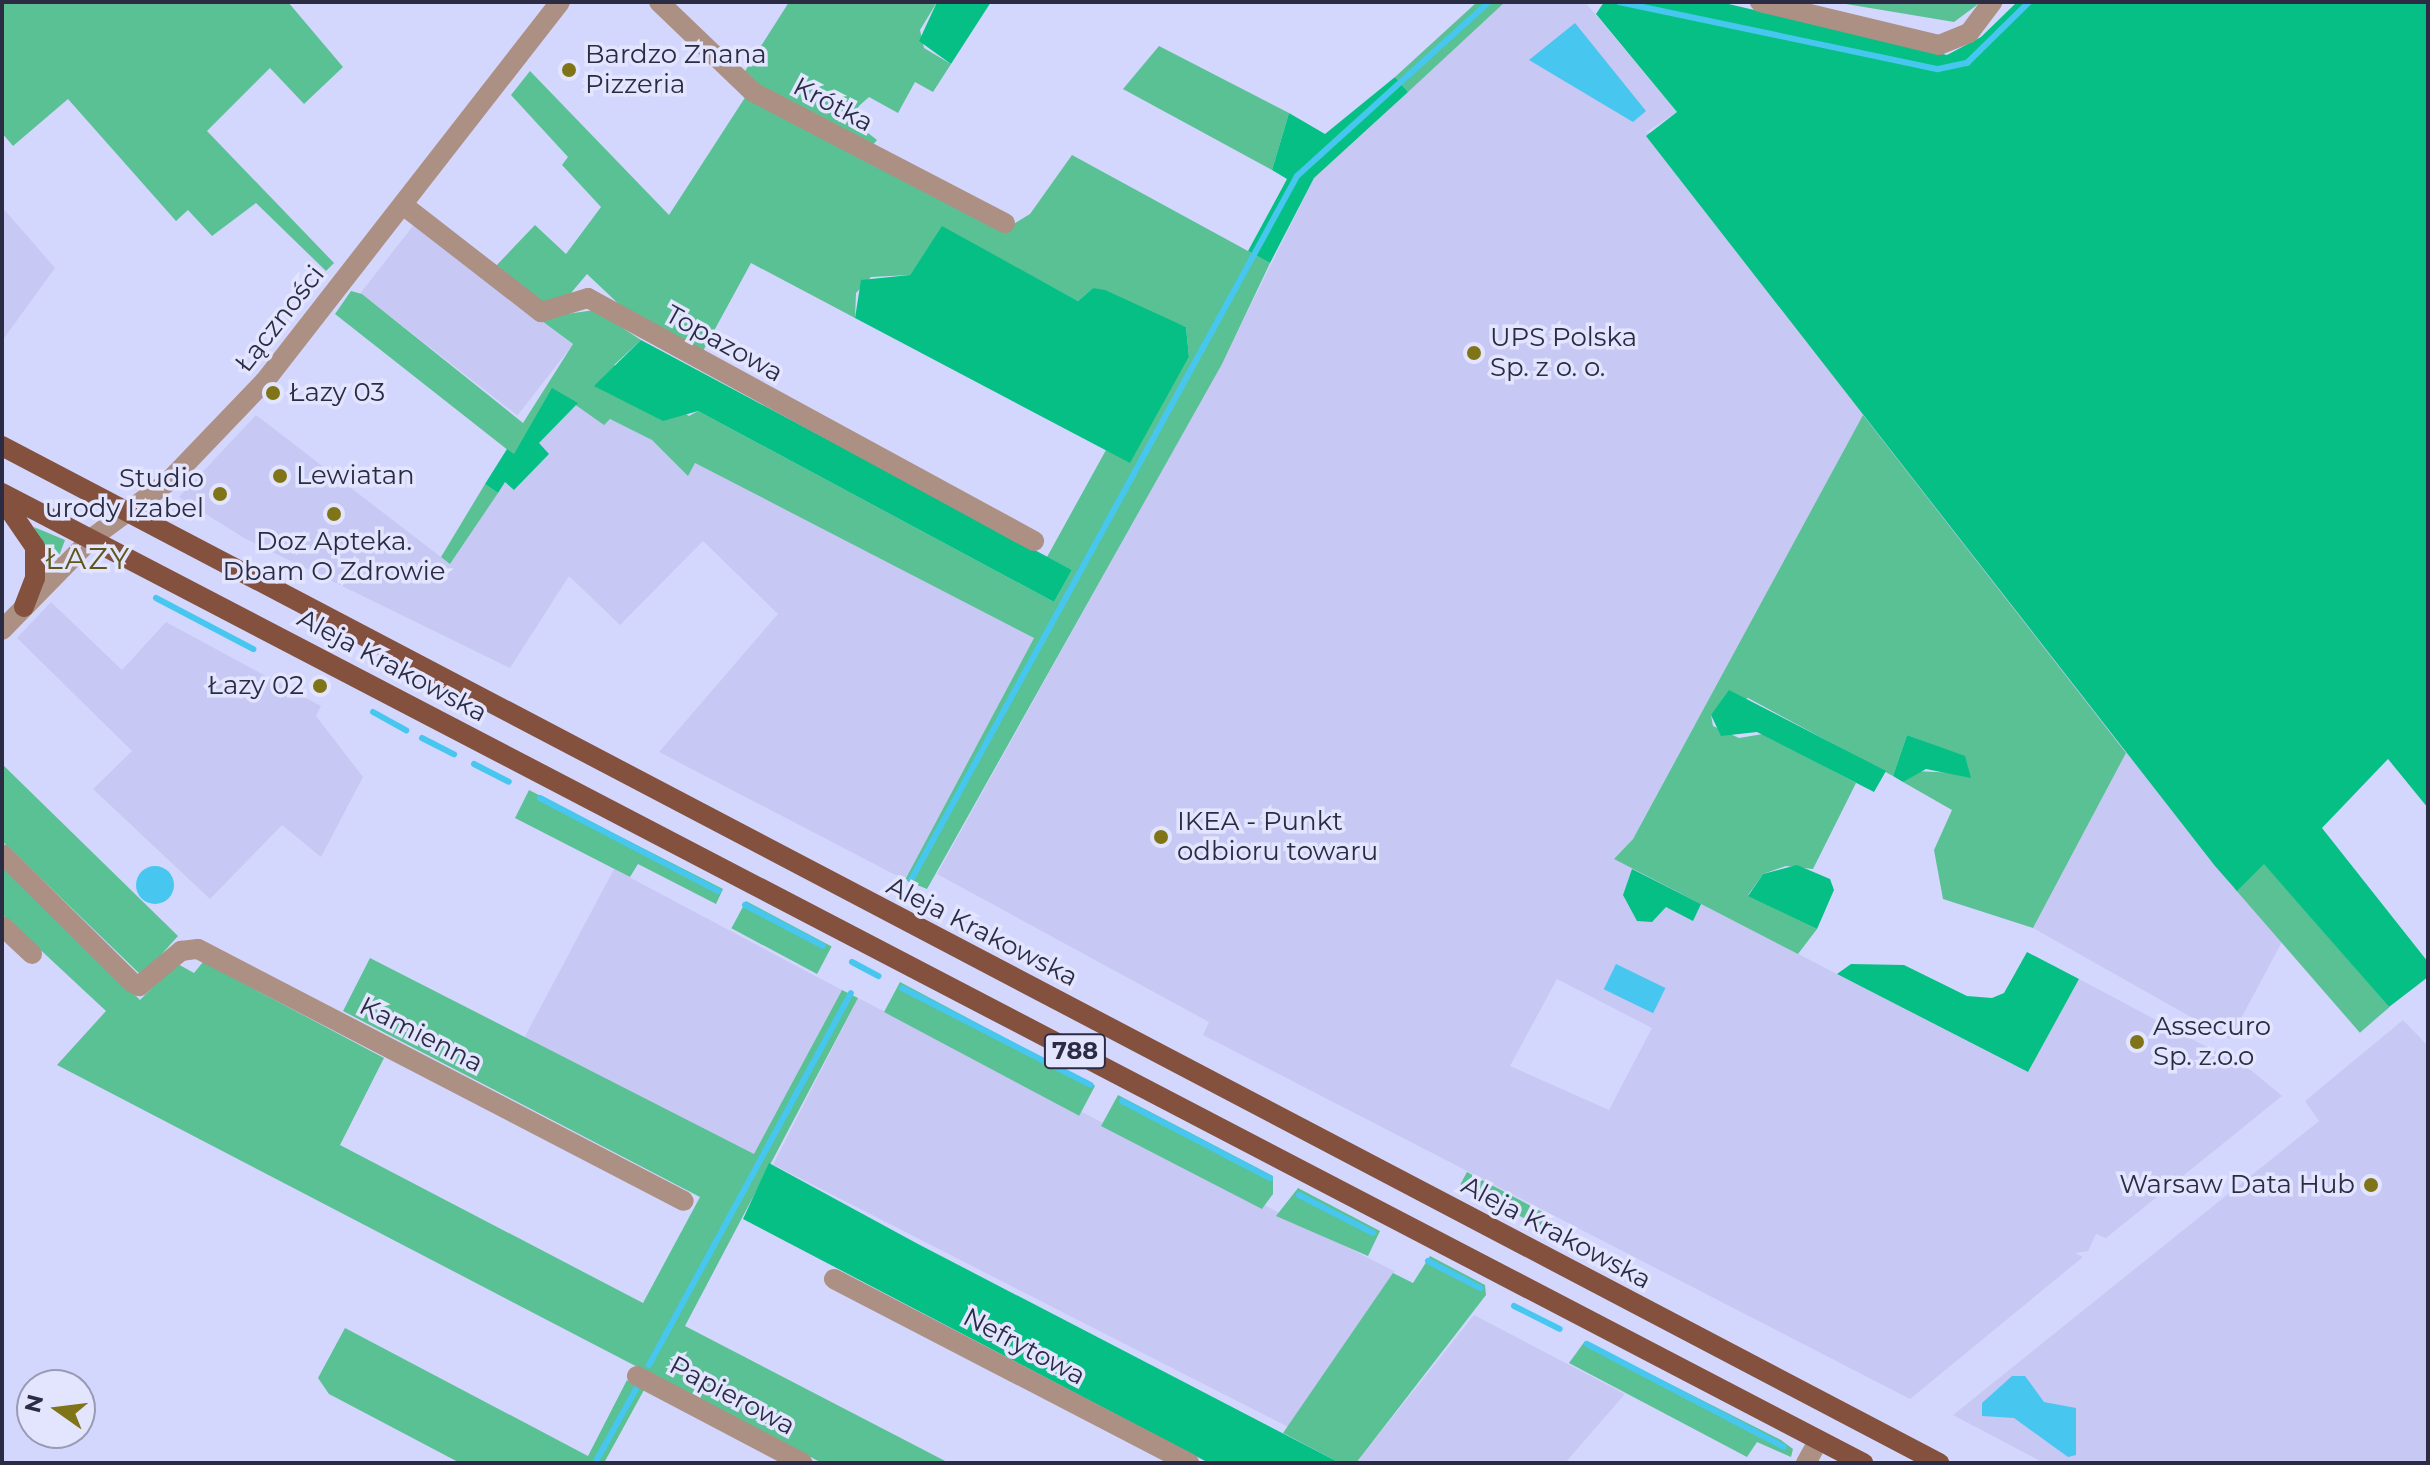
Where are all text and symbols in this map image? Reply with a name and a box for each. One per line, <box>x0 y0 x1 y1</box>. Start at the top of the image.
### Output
place label: Bardzo Znana Pizzeria <box>585 39 767 100</box>
marker: Bardzo Znana Pizzeria <box>560 61 578 79</box>
street label: Krótka <box>788 71 878 139</box>
street label: Łączności <box>229 260 331 378</box>
street label: Topazowa <box>660 299 788 389</box>
place label: UPS Polska Sp. z o. o. <box>1490 322 1637 384</box>
marker: UPS Polska Sp. z o. o. <box>1465 344 1483 362</box>
place label: Łazy 03 <box>289 377 385 409</box>
marker: Łazy 03 <box>264 384 282 402</box>
place label: Lewiatan <box>296 460 415 492</box>
place label: Studio urody Izabel <box>45 463 204 524</box>
marker: Lewiatan <box>271 467 289 485</box>
marker: Studio urody Izabel <box>211 485 229 503</box>
marker: Doz Apteka. Dbam O Zdrowie <box>325 505 343 523</box>
place label: Doz Apteka. Dbam O Zdrowie <box>222 526 446 588</box>
district label: ŁAZY <box>45 541 131 577</box>
street label: Aleja Krakowska <box>292 603 492 729</box>
place label: Łazy 02 <box>207 670 304 702</box>
marker: Łazy 02 <box>311 677 329 695</box>
place label: IKEA - Punkt odbioru towaru <box>1177 806 1378 868</box>
marker: IKEA - Punkt odbioru towaru <box>1152 828 1170 846</box>
street label: Aleja Krakowska <box>881 870 1083 994</box>
street label: Kamienna <box>354 991 488 1079</box>
place label: Assecuro Sp. z.o.o <box>2153 1011 2271 1072</box>
road number: 788 <box>1043 1031 1107 1071</box>
marker: Assecuro Sp. z.o.o <box>2128 1033 2146 1051</box>
place label: Warsaw Data Hub <box>2119 1169 2355 1201</box>
street label: Aleja Krakowska <box>1456 1170 1656 1296</box>
marker: Warsaw Data Hub <box>2362 1176 2380 1194</box>
street label: Nefrytowa <box>958 1302 1090 1392</box>
street label: Papierowa <box>664 1350 800 1442</box>
north arrow <box>16 1369 96 1449</box>
text: N <box>19 1392 49 1415</box>

